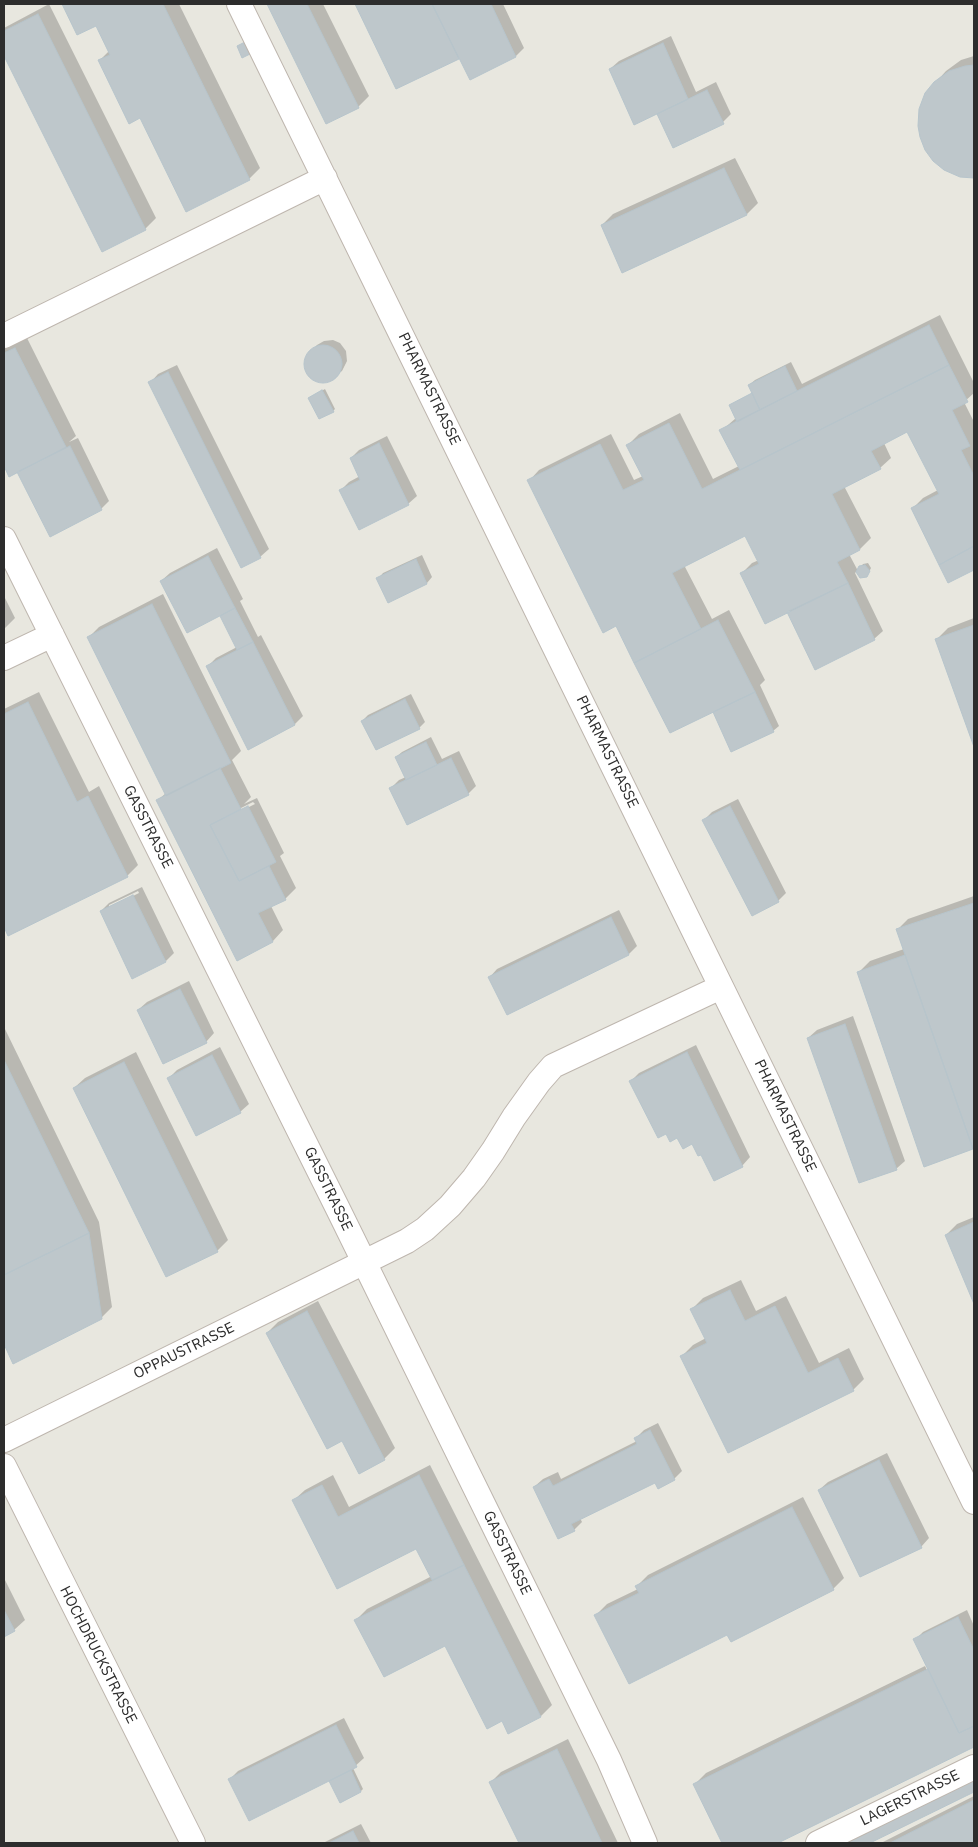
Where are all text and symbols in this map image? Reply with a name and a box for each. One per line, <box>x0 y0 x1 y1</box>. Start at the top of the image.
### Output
street label: PHARMASTRASSE <box>394 330 464 448</box>
street label: PHARMASTRASSE <box>572 693 642 811</box>
street label: GASSTRASSE <box>119 782 177 872</box>
street label: PHARMASTRASSE <box>750 1057 820 1175</box>
street label: GASSTRASSE <box>300 1144 356 1234</box>
street label: OPPAUSTRASSE <box>131 1319 237 1383</box>
street label: GASSTRASSE <box>479 1508 535 1598</box>
street label: HOCHDRUCKSTRASSE <box>56 1583 140 1727</box>
street label: LAGERSTRASSE <box>857 1766 963 1830</box>

